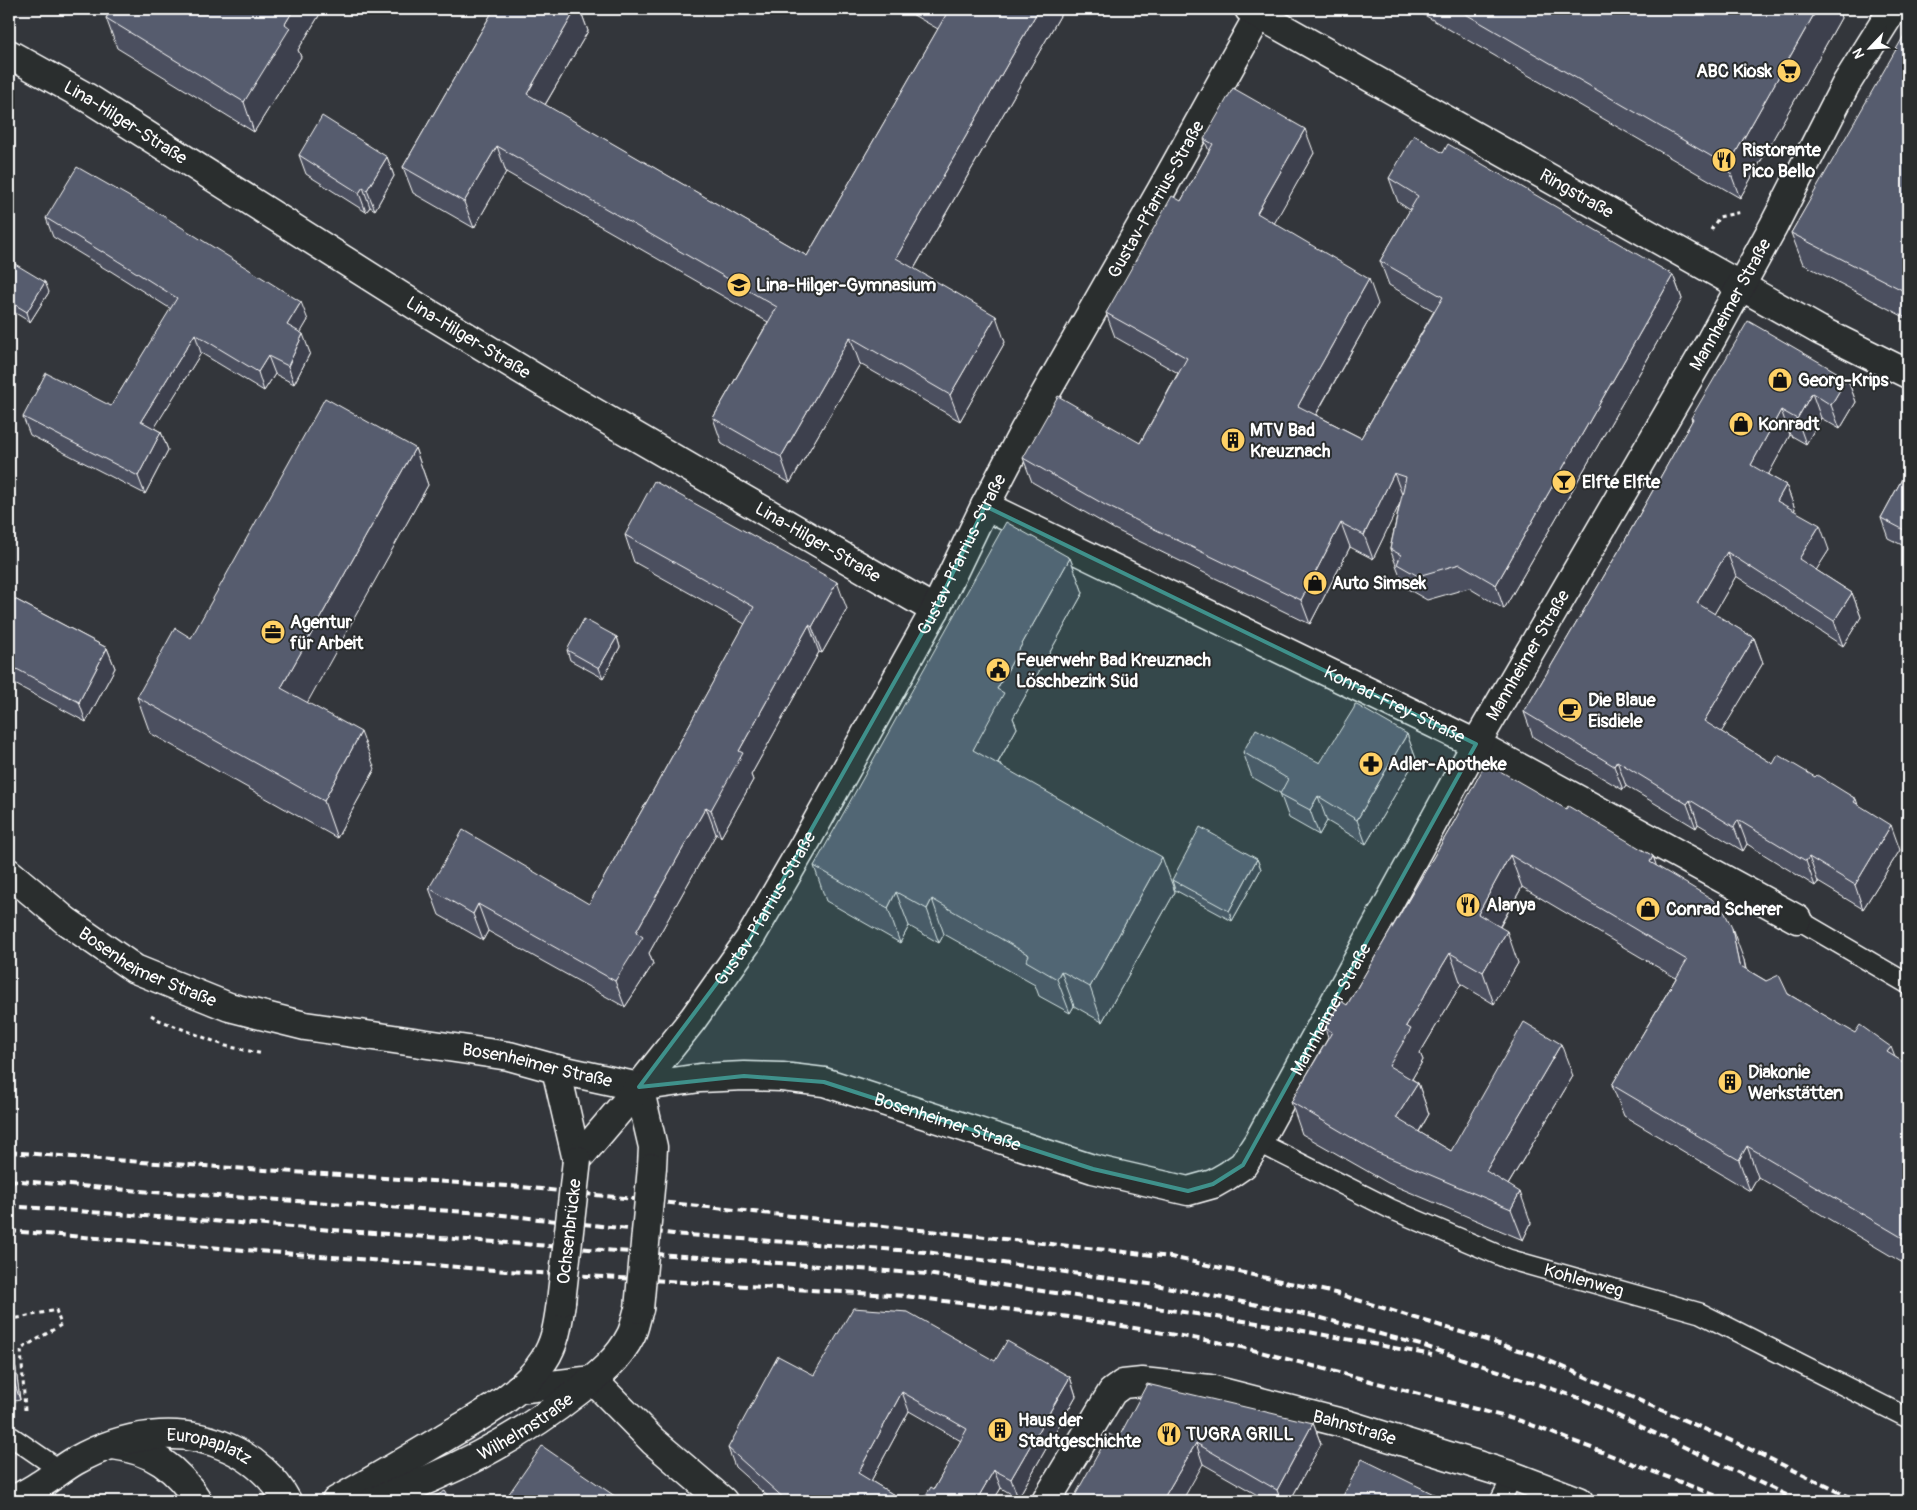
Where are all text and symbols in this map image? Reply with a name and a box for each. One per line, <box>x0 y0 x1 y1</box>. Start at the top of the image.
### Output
north arrow <box>1844 22 1894 72</box>
text: N <box>1849 45 1868 61</box>
supermarket icon: ABC Kiosk <box>1776 58 1802 84</box>
place label: ABC Kiosk <box>1696 60 1772 83</box>
street label: Lina-Hilger-Straße <box>59 75 192 170</box>
street label: Gustav-Pfarrius-Straße <box>1102 116 1209 282</box>
place label: Ristorante Pico Bello <box>1742 139 1822 183</box>
restaurant icon: Ristorante Pico Bello <box>1711 147 1737 173</box>
street label: Ringstraße <box>1535 163 1618 224</box>
street label: Mannheimer Straße <box>1684 234 1776 375</box>
school or university icon: Lina-Hilger-Gymnasium <box>726 272 752 298</box>
place label: Lina-Hilger-Gymnasium <box>756 274 936 297</box>
street label: Lina-Hilger-Straße <box>402 291 535 384</box>
shop icon: Georg-Krips <box>1767 367 1793 393</box>
place label: Georg-Krips <box>1798 369 1890 392</box>
shop icon: Konradt <box>1728 411 1754 437</box>
place label: Konradt <box>1758 413 1820 436</box>
place label: MTV Bad Kreuznach <box>1250 419 1331 463</box>
building icon: MTV Bad Kreuznach <box>1220 427 1246 453</box>
bar icon: Elfte Elfte <box>1551 469 1577 495</box>
street label: Gustav-Pfarrius-Straße <box>912 470 1011 639</box>
place label: Elfte Elfte <box>1582 471 1661 494</box>
street label: Lina-Hilger-Straße <box>751 497 885 588</box>
shop icon: Auto Simsek <box>1302 570 1328 596</box>
place label: Auto Simsek <box>1332 572 1427 595</box>
street label: Mannheimer Straße <box>1481 585 1575 725</box>
place label: Agentur für Arbeit <box>290 611 364 655</box>
office icon: Agentur für Arbeit <box>260 619 286 645</box>
place label: Feuerwehr Bad Kreuznach Löschbezirk Süd <box>1016 649 1212 693</box>
public building icon: Feuerwehr Bad Kreuznach Löschbezirk Süd <box>985 657 1011 683</box>
street label: Konrad-Frey-Straße <box>1320 660 1469 749</box>
place label: Die Blaue Eisdiele <box>1588 689 1657 733</box>
cafe icon: Die Blaue Eisdiele <box>1557 697 1583 723</box>
pharmacy icon: Adler-Apotheke <box>1358 751 1384 777</box>
place label: Adler-Apotheke <box>1388 753 1508 776</box>
street label: Gustav-Pfarrius-Straße <box>709 827 821 990</box>
restaurant icon: Alanya <box>1455 892 1481 918</box>
place label: Alanya <box>1486 894 1536 917</box>
shop icon: Conrad Scherer <box>1635 896 1661 922</box>
place label: Conrad Scherer <box>1666 898 1783 921</box>
street label: Bosenheimer Straße <box>74 922 220 1012</box>
street label: Mannheimer Straße <box>1285 939 1376 1079</box>
street label: Bosenheimer Straße <box>461 1038 615 1092</box>
place label: Diakonie Werkstätten <box>1748 1061 1843 1105</box>
building icon: Diakonie Werkstätten <box>1717 1069 1743 1095</box>
street label: Bosenheimer Straße <box>871 1087 1024 1156</box>
street label: Ochsenbrücke <box>552 1177 586 1285</box>
street label: Kohlenweg <box>1541 1258 1627 1303</box>
street label: Wilhelmstraße <box>473 1388 578 1466</box>
street label: Bahnstraße <box>1310 1404 1399 1450</box>
place label: Haus der Stadtgeschichte <box>1018 1409 1142 1453</box>
building icon: Haus der Stadtgeschichte <box>987 1417 1013 1443</box>
restaurant icon: TUGRA GRILL <box>1156 1421 1182 1447</box>
street label: Europaplatz <box>166 1423 256 1470</box>
place label: TUGRA GRILL <box>1185 1423 1294 1446</box>

